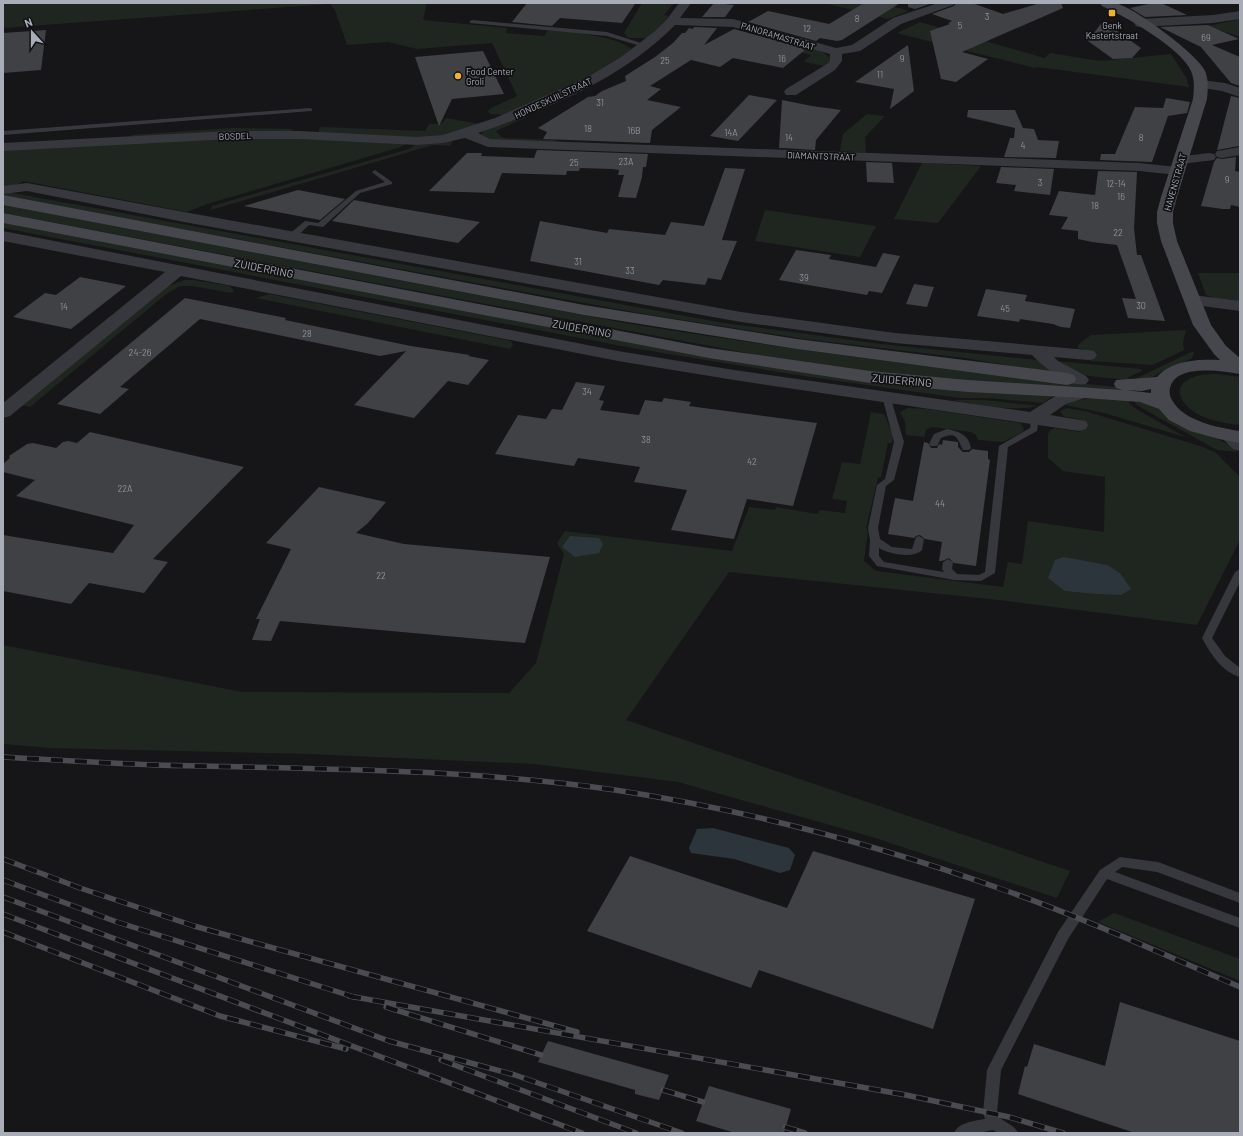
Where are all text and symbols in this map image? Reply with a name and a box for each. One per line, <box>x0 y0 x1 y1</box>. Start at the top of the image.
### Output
marker: Genk Kastertstraat <box>1107 8 1117 18</box>
house number: 3 <box>985 11 990 22</box>
north arrow <box>12 12 52 52</box>
house number: 8 <box>855 13 860 24</box>
text: N <box>22 15 34 30</box>
street label: PANORAMASTRAAT <box>740 20 816 52</box>
house number: 5 <box>958 20 963 31</box>
place label: Genk Kastertstraat <box>1086 20 1138 41</box>
house number: 12 <box>803 23 811 34</box>
house number: 69 <box>1201 32 1211 43</box>
house number: 16 <box>778 53 786 64</box>
house number: 9 <box>900 53 905 64</box>
house number: 25 <box>660 55 670 66</box>
place label: Food Center Groli <box>466 66 514 87</box>
house number: 11 <box>877 69 883 80</box>
marker: Food Center Groli <box>453 71 463 81</box>
street label: HONDESKUILSTRAAT <box>513 75 593 121</box>
house number: 31 <box>596 97 604 108</box>
house number: 18 <box>584 123 592 134</box>
house number: 16B <box>627 125 641 136</box>
house number: 14A <box>724 127 738 138</box>
street label: BOSDEL <box>219 130 251 142</box>
house number: 14 <box>785 132 793 143</box>
house number: 8 <box>1139 132 1144 143</box>
house number: 4 <box>1021 140 1026 151</box>
street label: DIAMANTSTRAAT <box>787 149 855 163</box>
street label: HAVENSTRAAT <box>1162 152 1188 212</box>
house number: 23A <box>619 156 634 167</box>
house number: 25 <box>569 157 579 168</box>
house number: 9 <box>1225 174 1230 185</box>
house number: 3 <box>1038 177 1043 188</box>
house number: 12-14 <box>1106 178 1126 189</box>
house number: 16 <box>1117 191 1125 202</box>
house number: 18 <box>1091 200 1099 211</box>
house number: 22 <box>1113 227 1123 238</box>
street label: ZUIDERRING <box>233 256 295 280</box>
house number: 31 <box>574 256 582 267</box>
house number: 33 <box>625 265 635 276</box>
house number: 39 <box>799 272 809 283</box>
house number: 30 <box>1136 300 1146 311</box>
house number: 14 <box>60 301 68 312</box>
house number: 45 <box>1000 303 1010 314</box>
street label: ZUIDERRING <box>551 316 613 340</box>
house number: 28 <box>302 328 312 339</box>
house number: 24-26 <box>129 347 152 358</box>
street label: ZUIDERRING <box>872 371 932 389</box>
house number: 34 <box>582 386 592 397</box>
house number: 38 <box>641 434 651 445</box>
house number: 42 <box>747 456 757 467</box>
house number: 22A <box>117 483 133 494</box>
house number: 44 <box>935 498 945 509</box>
house number: 22 <box>376 570 386 581</box>

